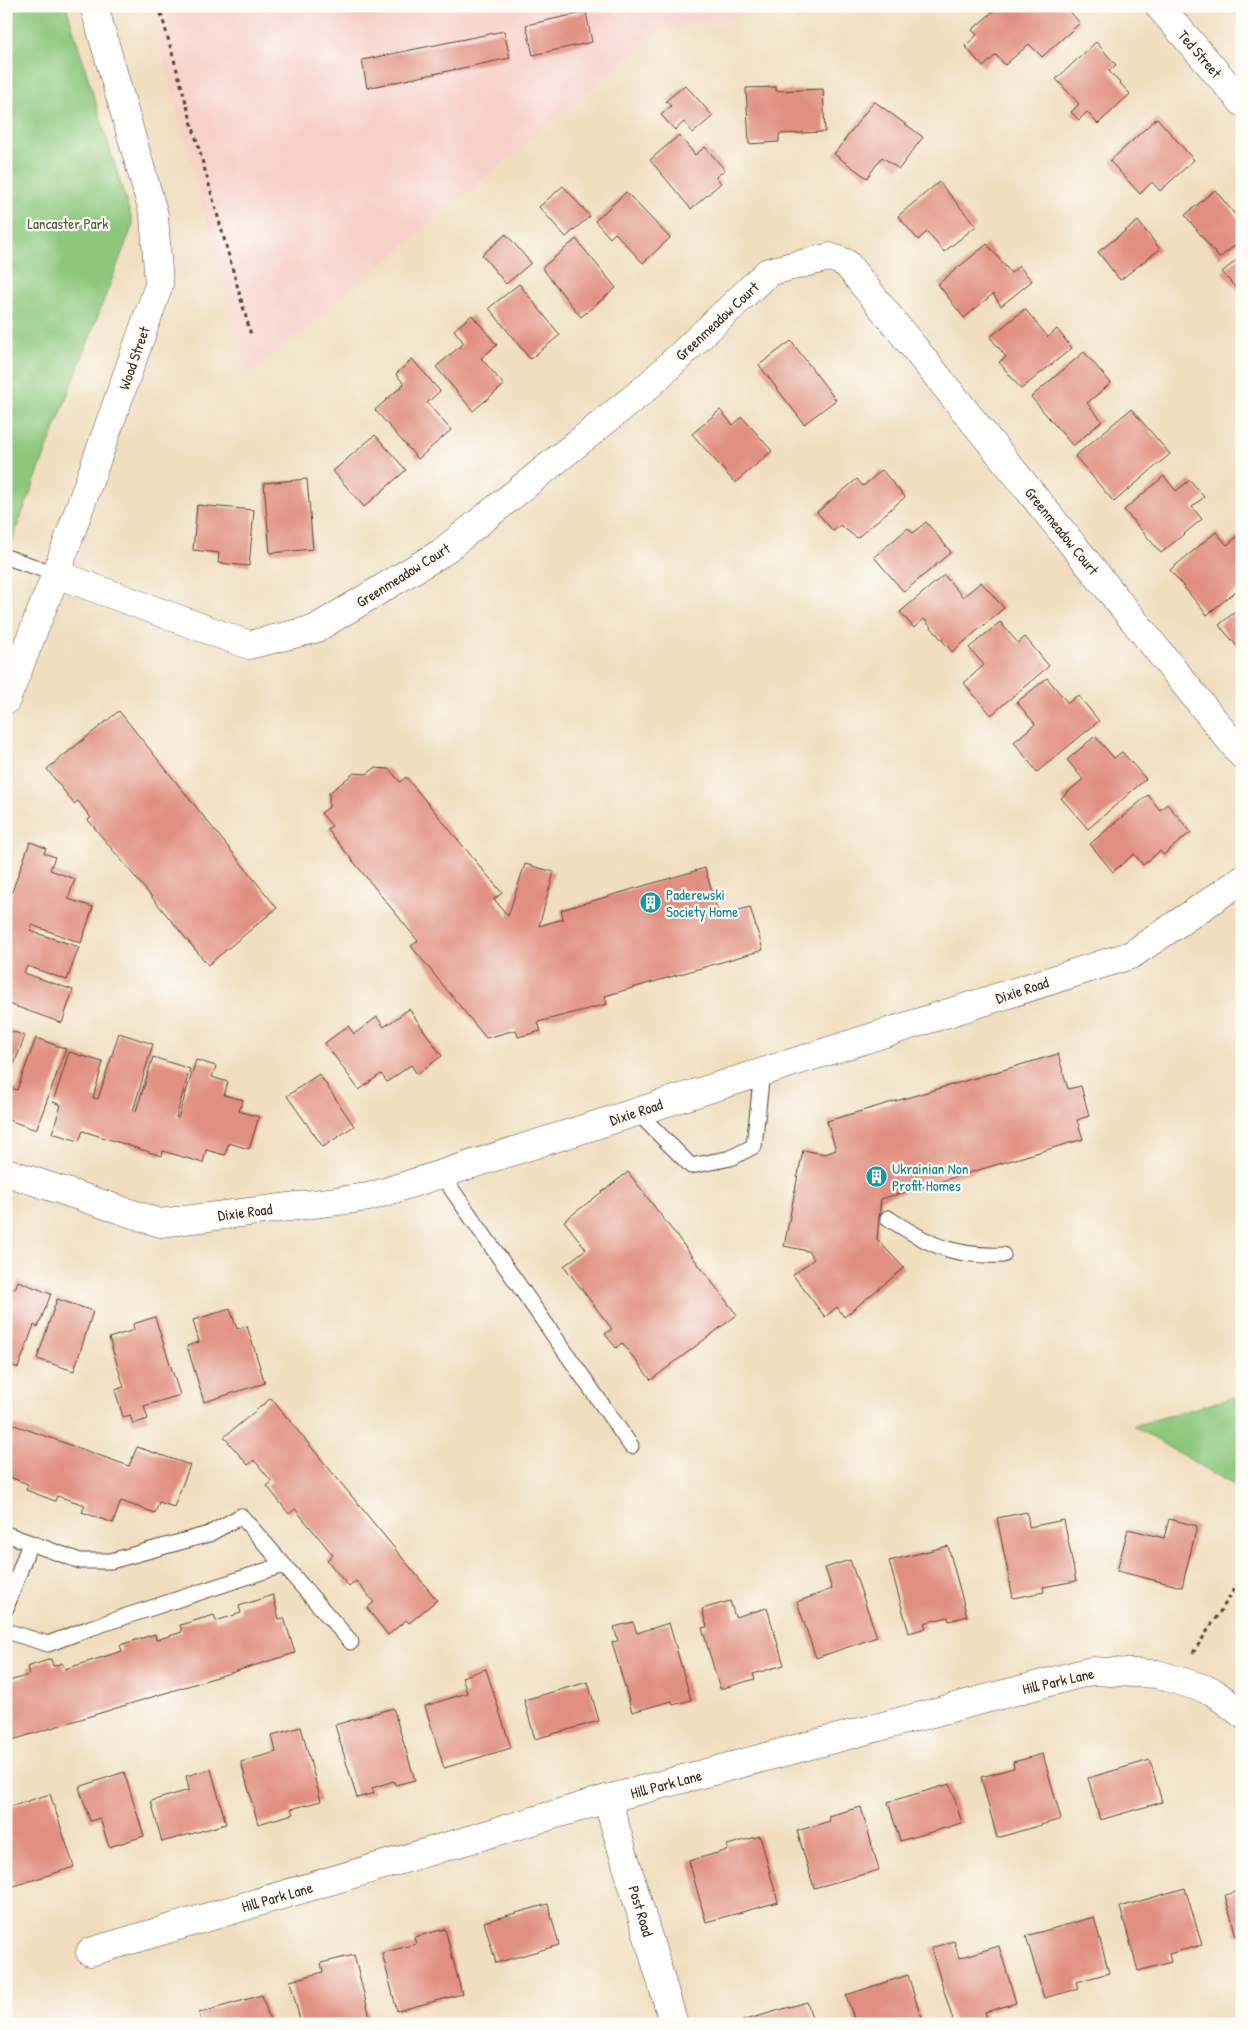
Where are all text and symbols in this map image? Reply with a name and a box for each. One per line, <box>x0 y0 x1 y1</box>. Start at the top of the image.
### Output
street label: Ted Street <box>1173 26 1227 83</box>
park label: Lancaster Park <box>27 213 109 234</box>
street label: Greenmeadow Court <box>671 276 764 365</box>
street label: Wood Street <box>113 323 155 392</box>
street label: Greenmeadow Court <box>1020 483 1104 580</box>
street label: Greenmeadow Court <box>352 537 455 612</box>
place label: Paderewski Society Home <box>666 884 738 922</box>
building icon: Paderewski Society Home <box>638 891 662 915</box>
street label: Dixie Road <box>993 972 1051 1008</box>
street label: Dixie Road <box>607 1094 665 1130</box>
place label: Ukrainian Non Profit Homes <box>892 1158 969 1196</box>
building icon: Ukrainian Non Profit Homes <box>864 1165 888 1189</box>
street label: Dixie Road <box>217 1198 274 1226</box>
street label: Hill Park Lane <box>1020 1663 1096 1699</box>
street label: Hill Park Lane <box>628 1764 704 1804</box>
street label: Hill Park Lane <box>239 1877 315 1917</box>
street label: Post Road <box>623 1883 659 1939</box>

